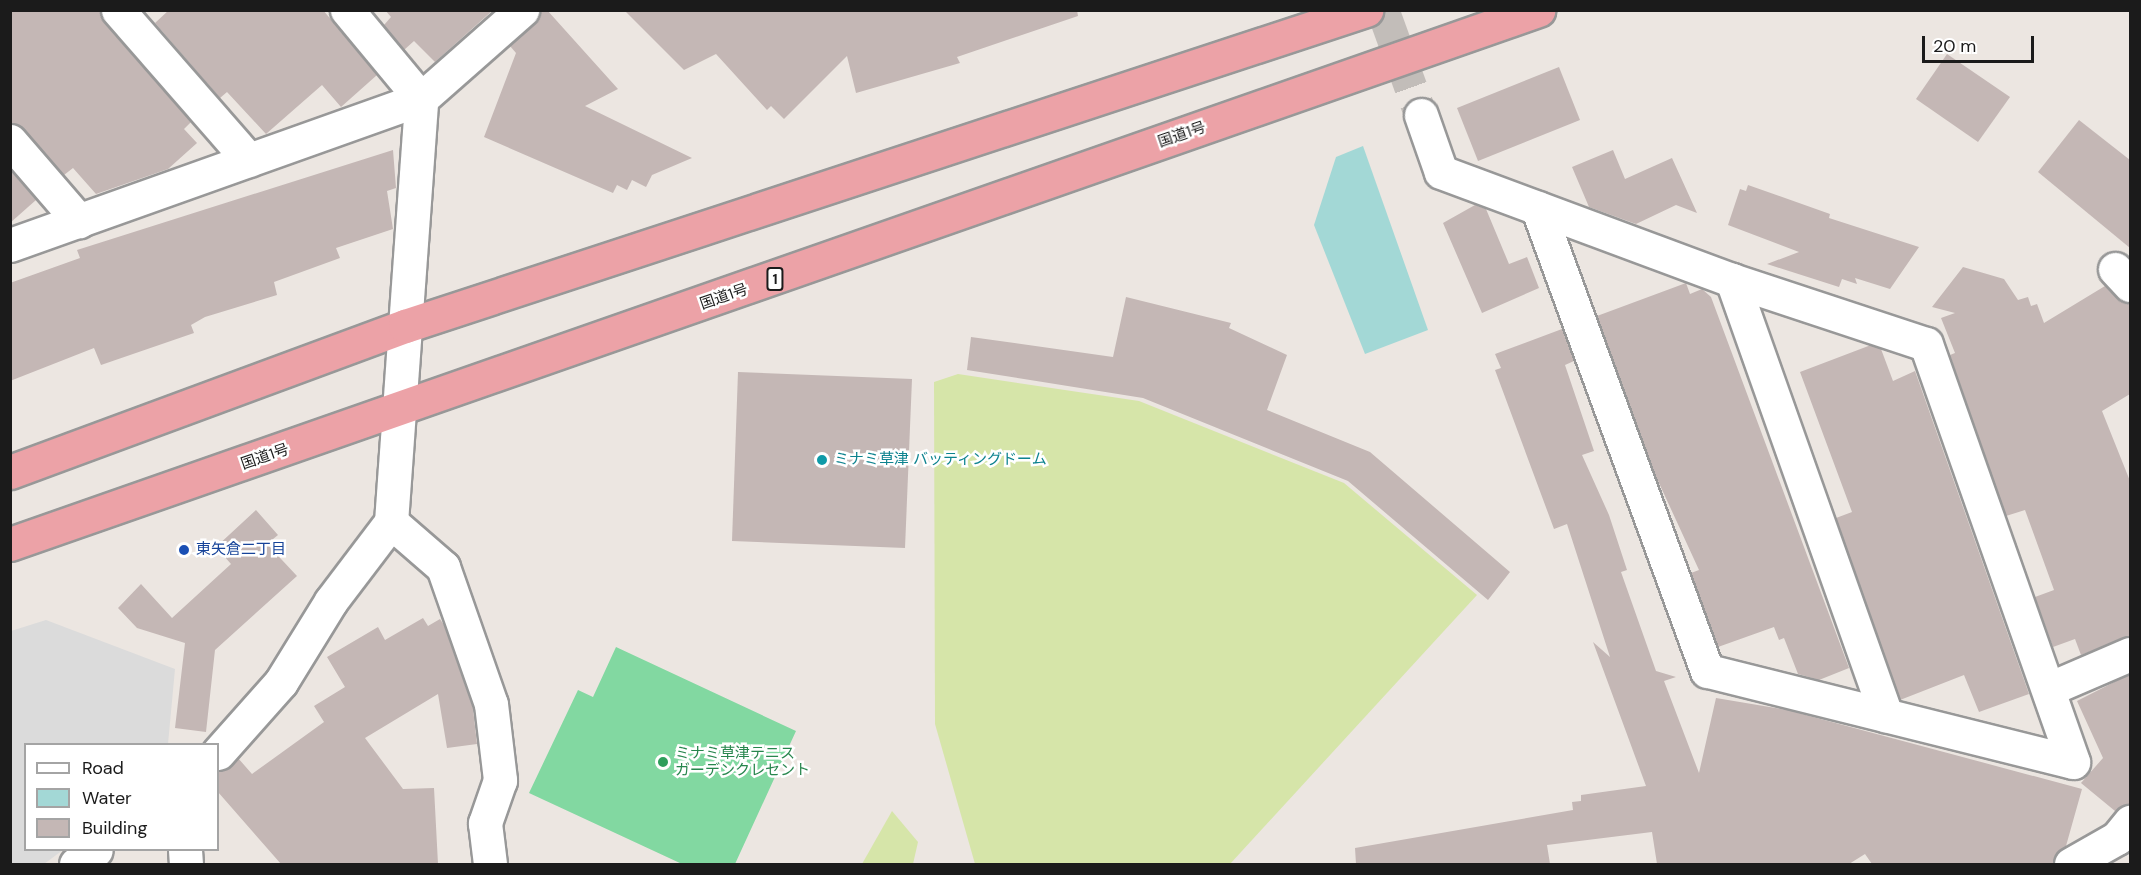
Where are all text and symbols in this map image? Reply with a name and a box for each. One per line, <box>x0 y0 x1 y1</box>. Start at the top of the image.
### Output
scale bar <box>1925 24 2038 62</box>
text: 20 m <box>1933 34 1976 58</box>
street label: 国道1号 <box>1156 118 1208 152</box>
road number: 1 <box>766 268 784 290</box>
street label: 国道1号 <box>698 280 750 314</box>
street label: 国道1号 <box>239 440 291 474</box>
place label: ミナミ草津 バッティングドーム <box>834 451 1048 469</box>
marker: ミナミ草津 バッティングドーム <box>815 453 829 467</box>
place label: 東矢倉二丁目 <box>196 541 286 559</box>
marker: 東矢倉二丁目 <box>177 543 191 557</box>
legend <box>24 743 219 851</box>
place label: ミナミ草津テニス ガーデンクレセント <box>675 744 810 779</box>
marker: ミナミ草津テニス ガーデンクレセント <box>656 755 670 769</box>
text: Road <box>82 756 124 780</box>
text: Water <box>82 786 132 810</box>
text: Building <box>82 816 147 840</box>

